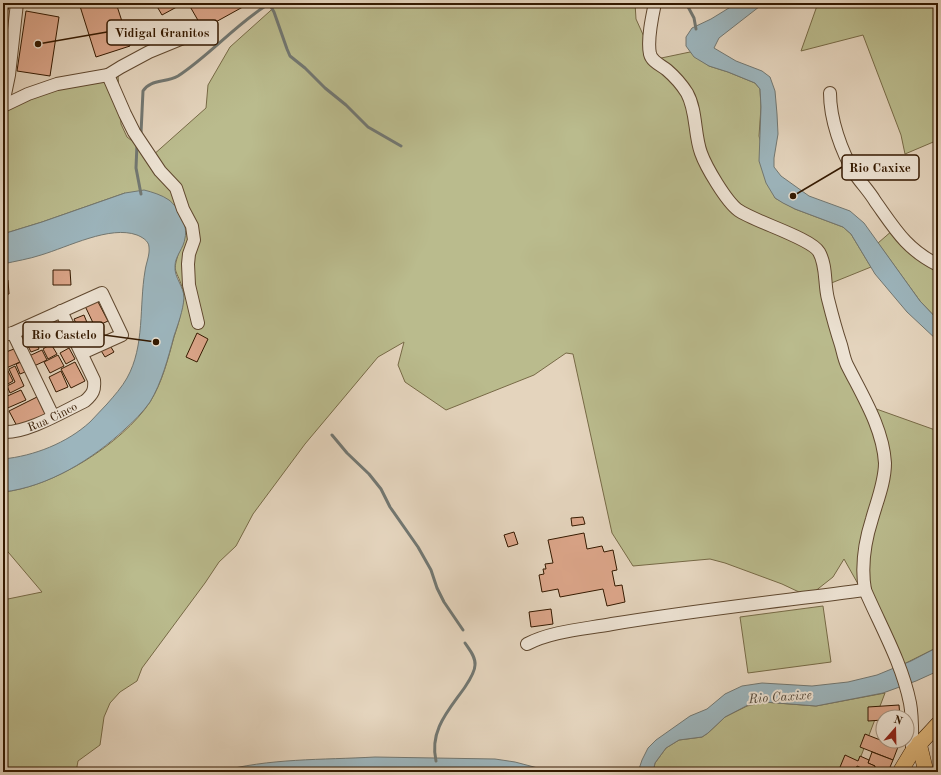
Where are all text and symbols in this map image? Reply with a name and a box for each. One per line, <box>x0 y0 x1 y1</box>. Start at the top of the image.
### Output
callout: Vidigal Granitos <box>107 20 218 45</box>
text: Vidigal Granitos <box>115 27 210 40</box>
callout: Rio Caxixe <box>842 155 919 180</box>
text: Rio Caxixe <box>849 162 911 175</box>
callout: Rio Castelo <box>23 322 104 347</box>
text: Rio Castelo <box>31 329 97 342</box>
street label: Rua Cinco <box>26 401 80 434</box>
water label: Rio Caxixe <box>747 689 812 706</box>
north arrow <box>875 709 915 749</box>
text: N <box>892 714 904 728</box>

